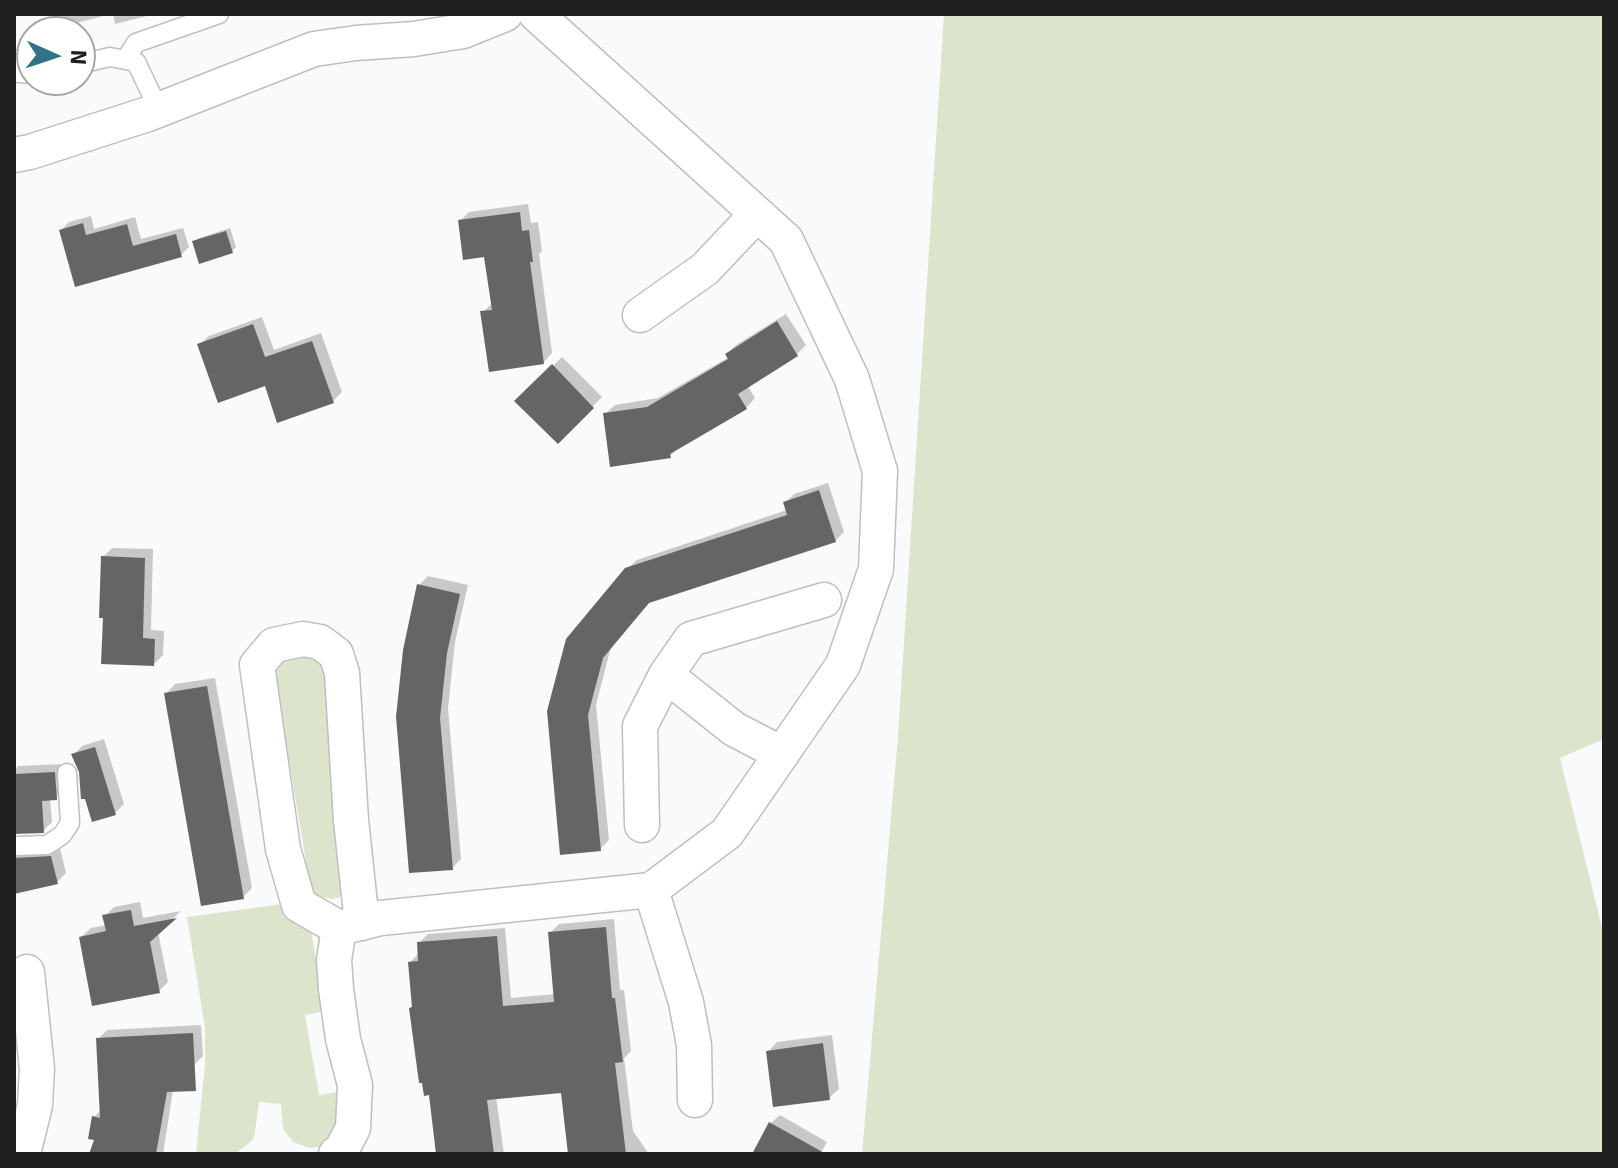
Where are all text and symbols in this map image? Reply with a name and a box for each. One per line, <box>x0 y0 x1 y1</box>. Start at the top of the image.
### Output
north arrow <box>16 16 96 96</box>
text: N <box>65 49 92 66</box>

